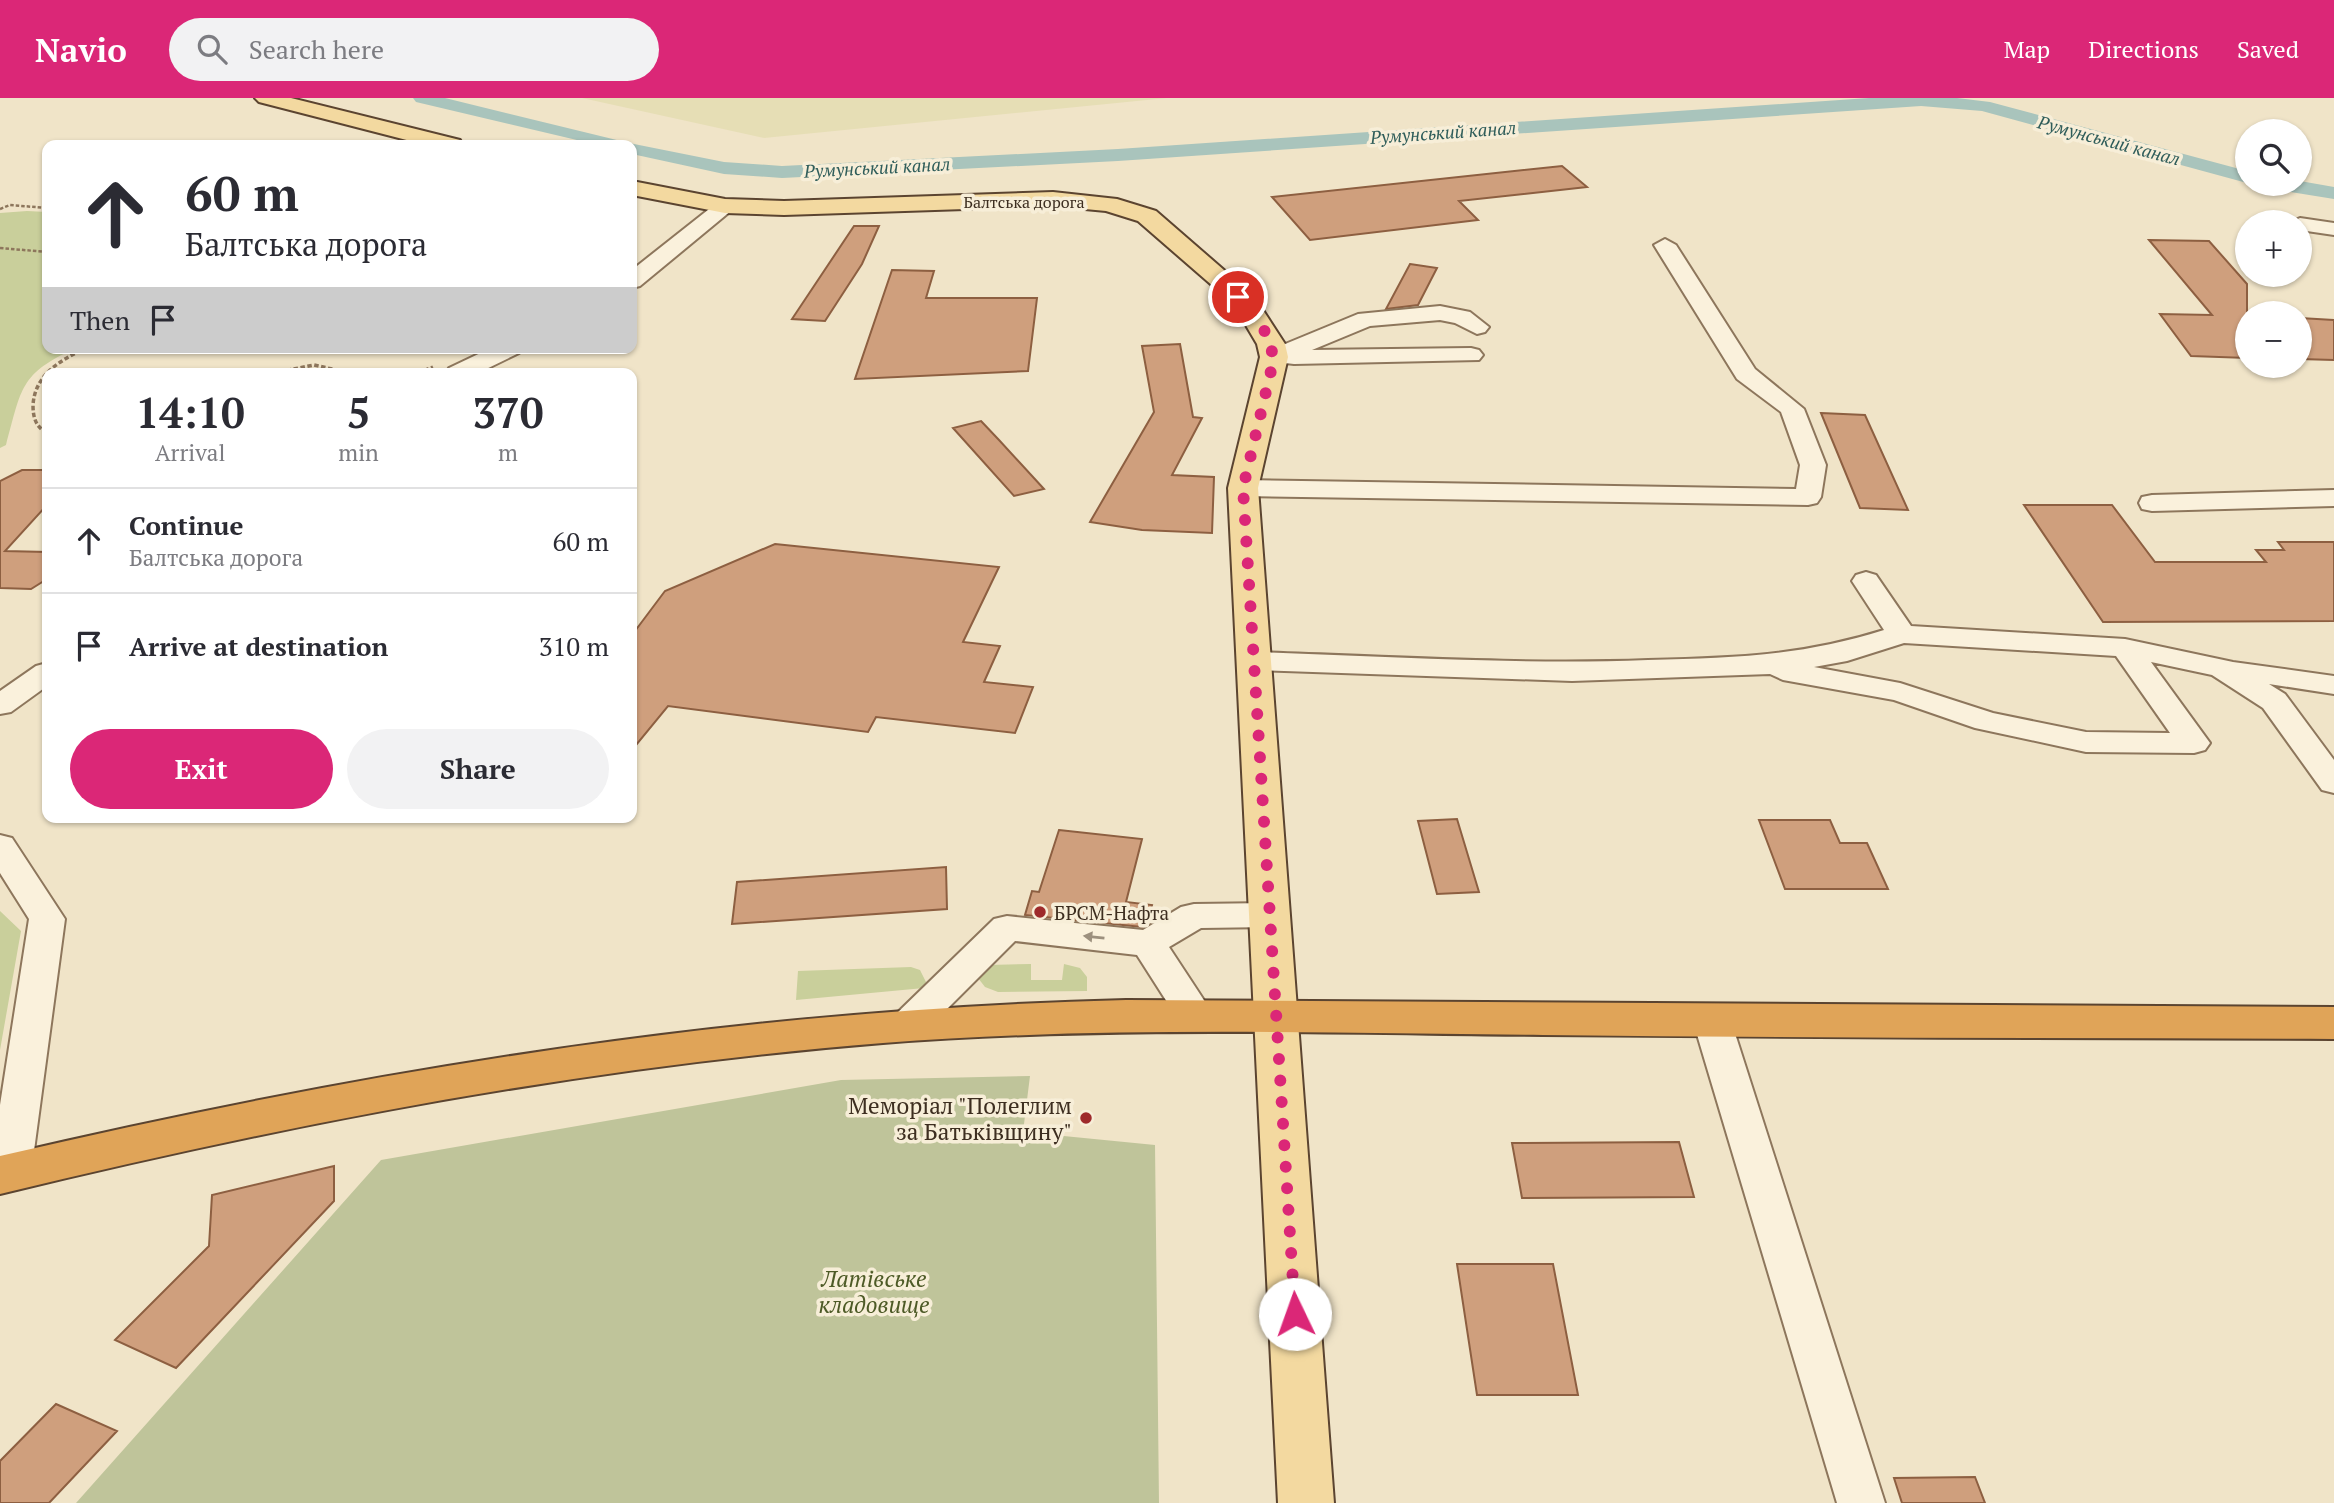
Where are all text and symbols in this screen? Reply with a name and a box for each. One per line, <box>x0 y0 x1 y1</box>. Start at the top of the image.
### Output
search box <box>169 18 659 81</box>
text: Navio <box>35 28 127 71</box>
icon: search <box>193 30 231 68</box>
text: Search here <box>249 32 384 66</box>
text: Map <box>2004 33 2050 65</box>
text: Directions <box>2088 33 2199 65</box>
text: Saved <box>2237 33 2299 65</box>
water label: Румунський канал <box>2034 109 2183 171</box>
water label: Румунський канал <box>1368 115 1517 149</box>
map controls <box>2235 119 2312 378</box>
button: search <box>2235 119 2312 196</box>
water label: Румунський канал <box>802 151 951 183</box>
text: 60 m <box>185 160 299 225</box>
icon: ahead <box>70 168 161 259</box>
street label: Балтська дорога <box>963 191 1085 213</box>
button: + <box>2235 210 2312 287</box>
text: Балтська дорога <box>185 223 427 265</box>
pin <box>1208 267 1268 327</box>
icon: arrive <box>1219 278 1257 316</box>
icon: arrive <box>144 301 182 339</box>
button: − <box>2235 301 2312 378</box>
text: Then <box>70 303 130 337</box>
text: 14:10 <box>136 384 245 440</box>
text: 5 <box>347 384 370 440</box>
text: 370 <box>472 384 543 440</box>
text: Arrival <box>155 437 225 468</box>
text: min <box>338 437 379 468</box>
text: m <box>498 437 518 468</box>
text: Continue <box>129 508 243 542</box>
icon: ahead <box>70 522 108 560</box>
text: 60 m <box>553 524 609 558</box>
text: Балтська дорога <box>129 542 303 573</box>
icon: arrive <box>70 627 108 665</box>
text: Arrive at destination <box>129 629 388 663</box>
text: 310 m <box>539 629 609 663</box>
button: Exit <box>70 729 333 809</box>
button: Share <box>347 729 609 809</box>
place label: БРСМ-Нафта <box>1054 900 1169 925</box>
marker: БРСМ-Нафта <box>1032 904 1048 920</box>
one-way arrow <box>1083 932 1105 943</box>
place label: Меморіал "Полеглим за Батьківщину" <box>848 1090 1072 1147</box>
marker: Меморіал "Полеглим за Батьківщину" <box>1078 1110 1094 1126</box>
park label: Латівське кладовище <box>818 1263 930 1320</box>
position arrow <box>1258 1277 1332 1351</box>

